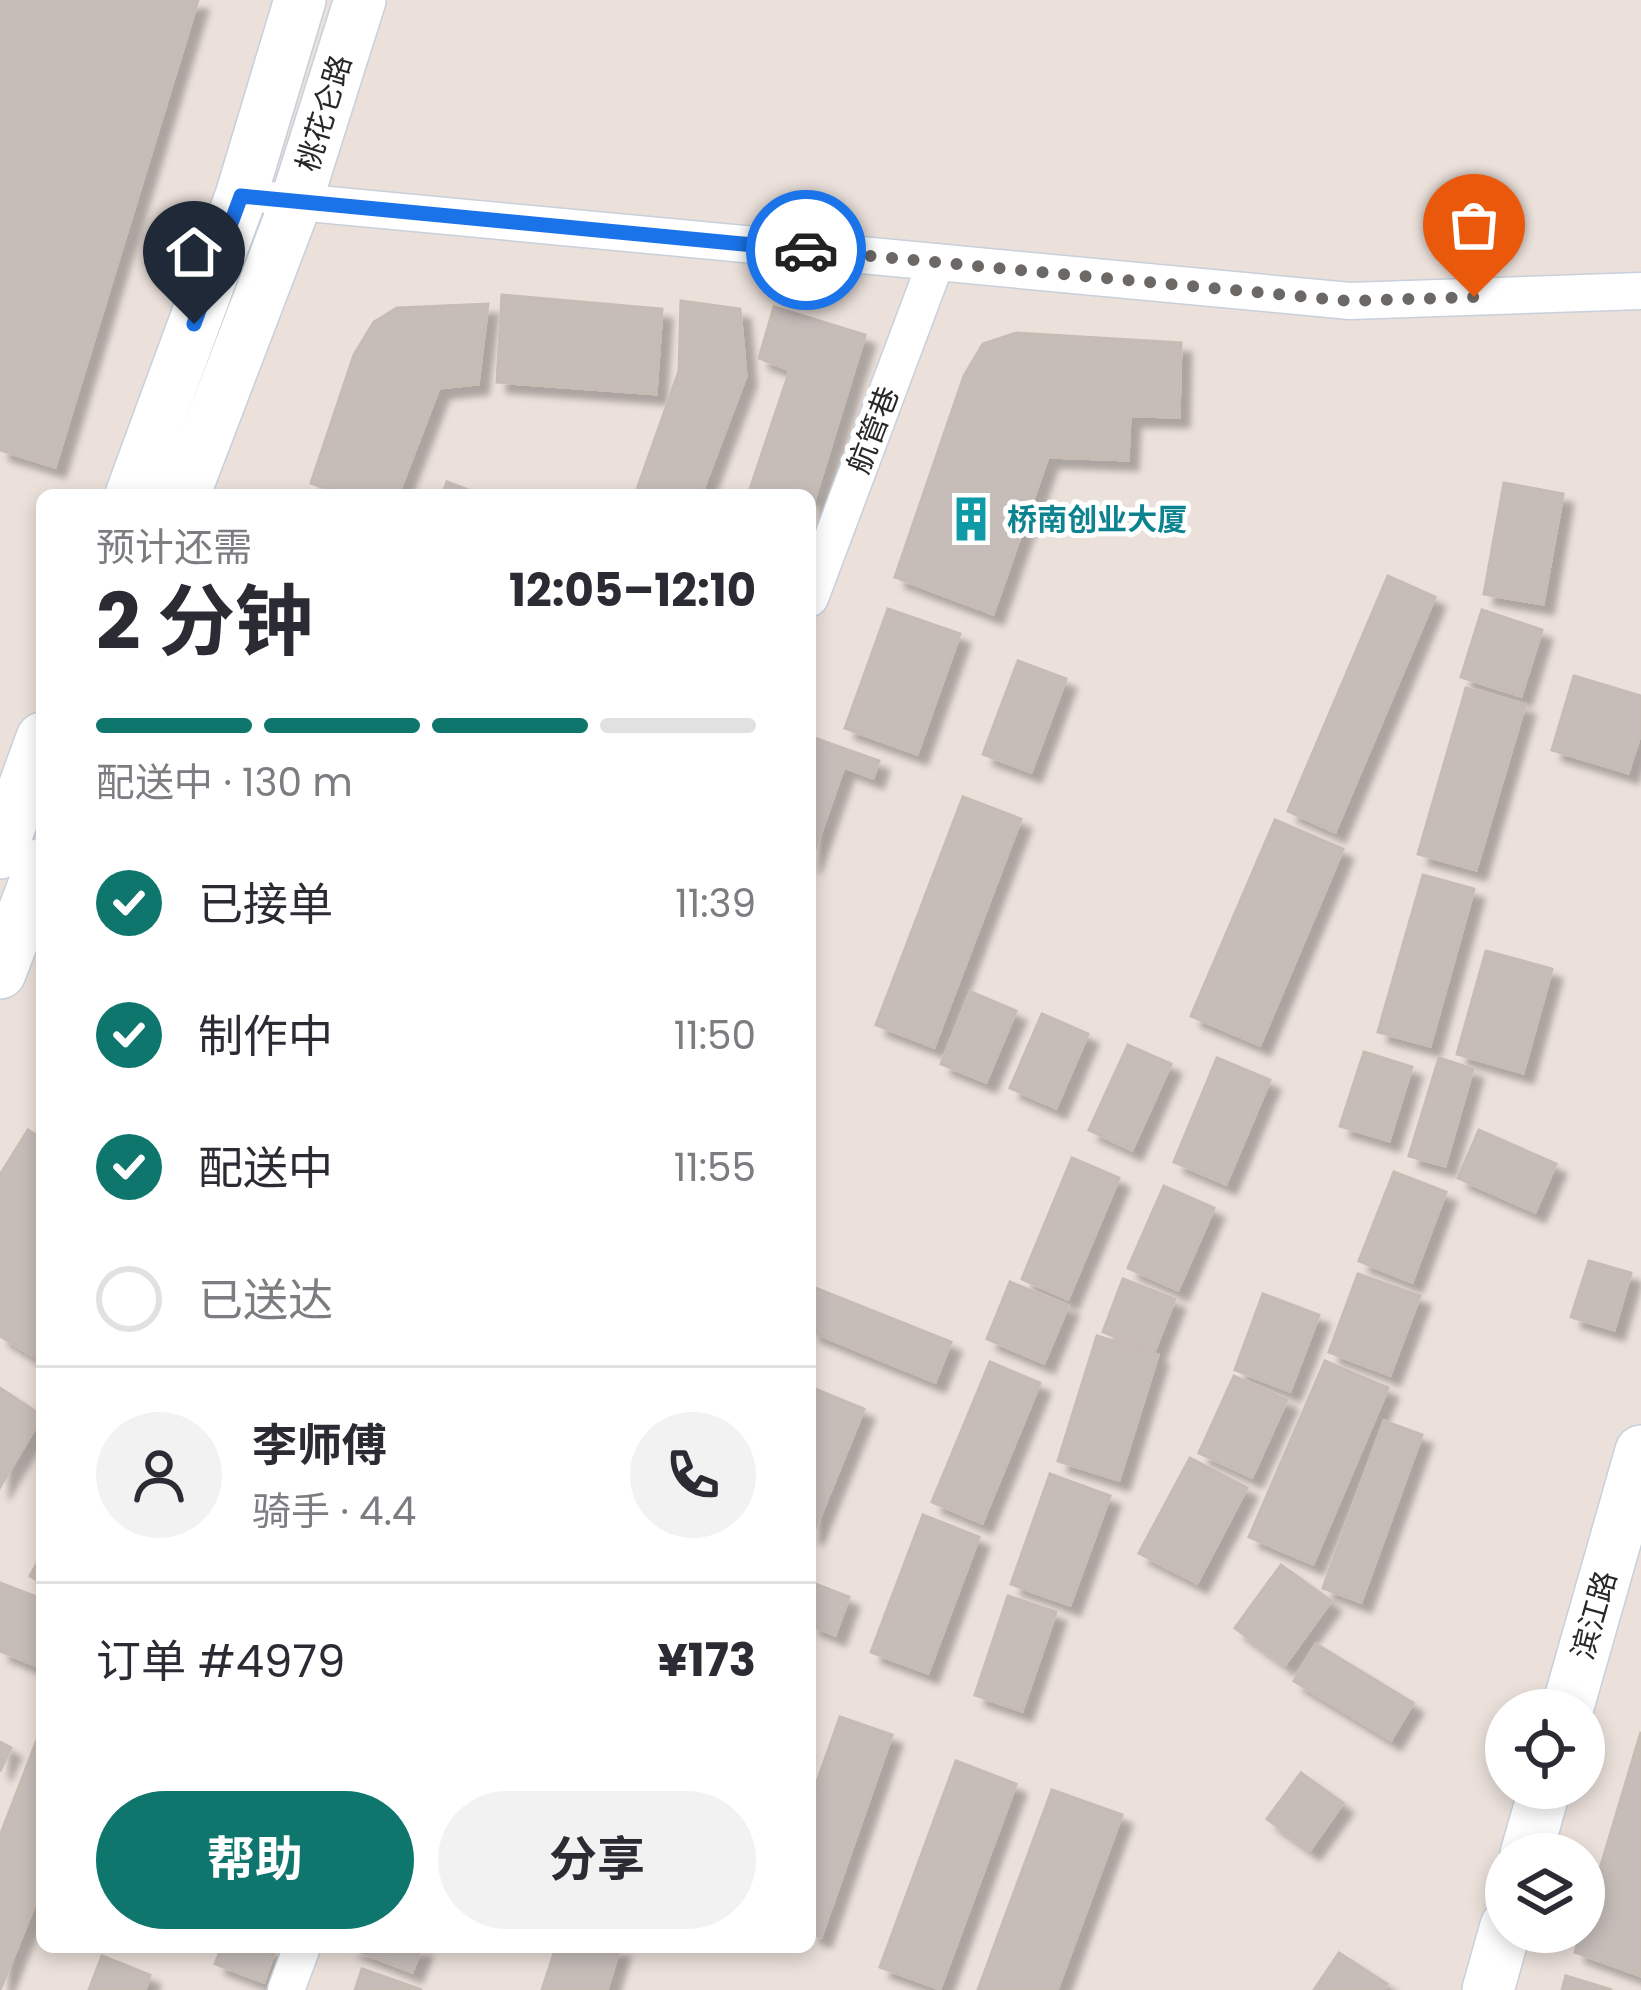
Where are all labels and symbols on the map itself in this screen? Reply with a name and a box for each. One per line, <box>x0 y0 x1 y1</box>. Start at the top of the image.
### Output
street label: 桃花仑路 <box>286 49 362 177</box>
pin <box>1423 174 1525 297</box>
courier <box>746 190 866 310</box>
pin <box>143 201 245 324</box>
street label: 航管巷 <box>837 380 909 480</box>
building icon: 桥南创业大厦 <box>946 494 996 544</box>
place label: 桥南创业大厦 <box>1007 498 1187 541</box>
street label: 滨江路 <box>1561 1566 1627 1664</box>

